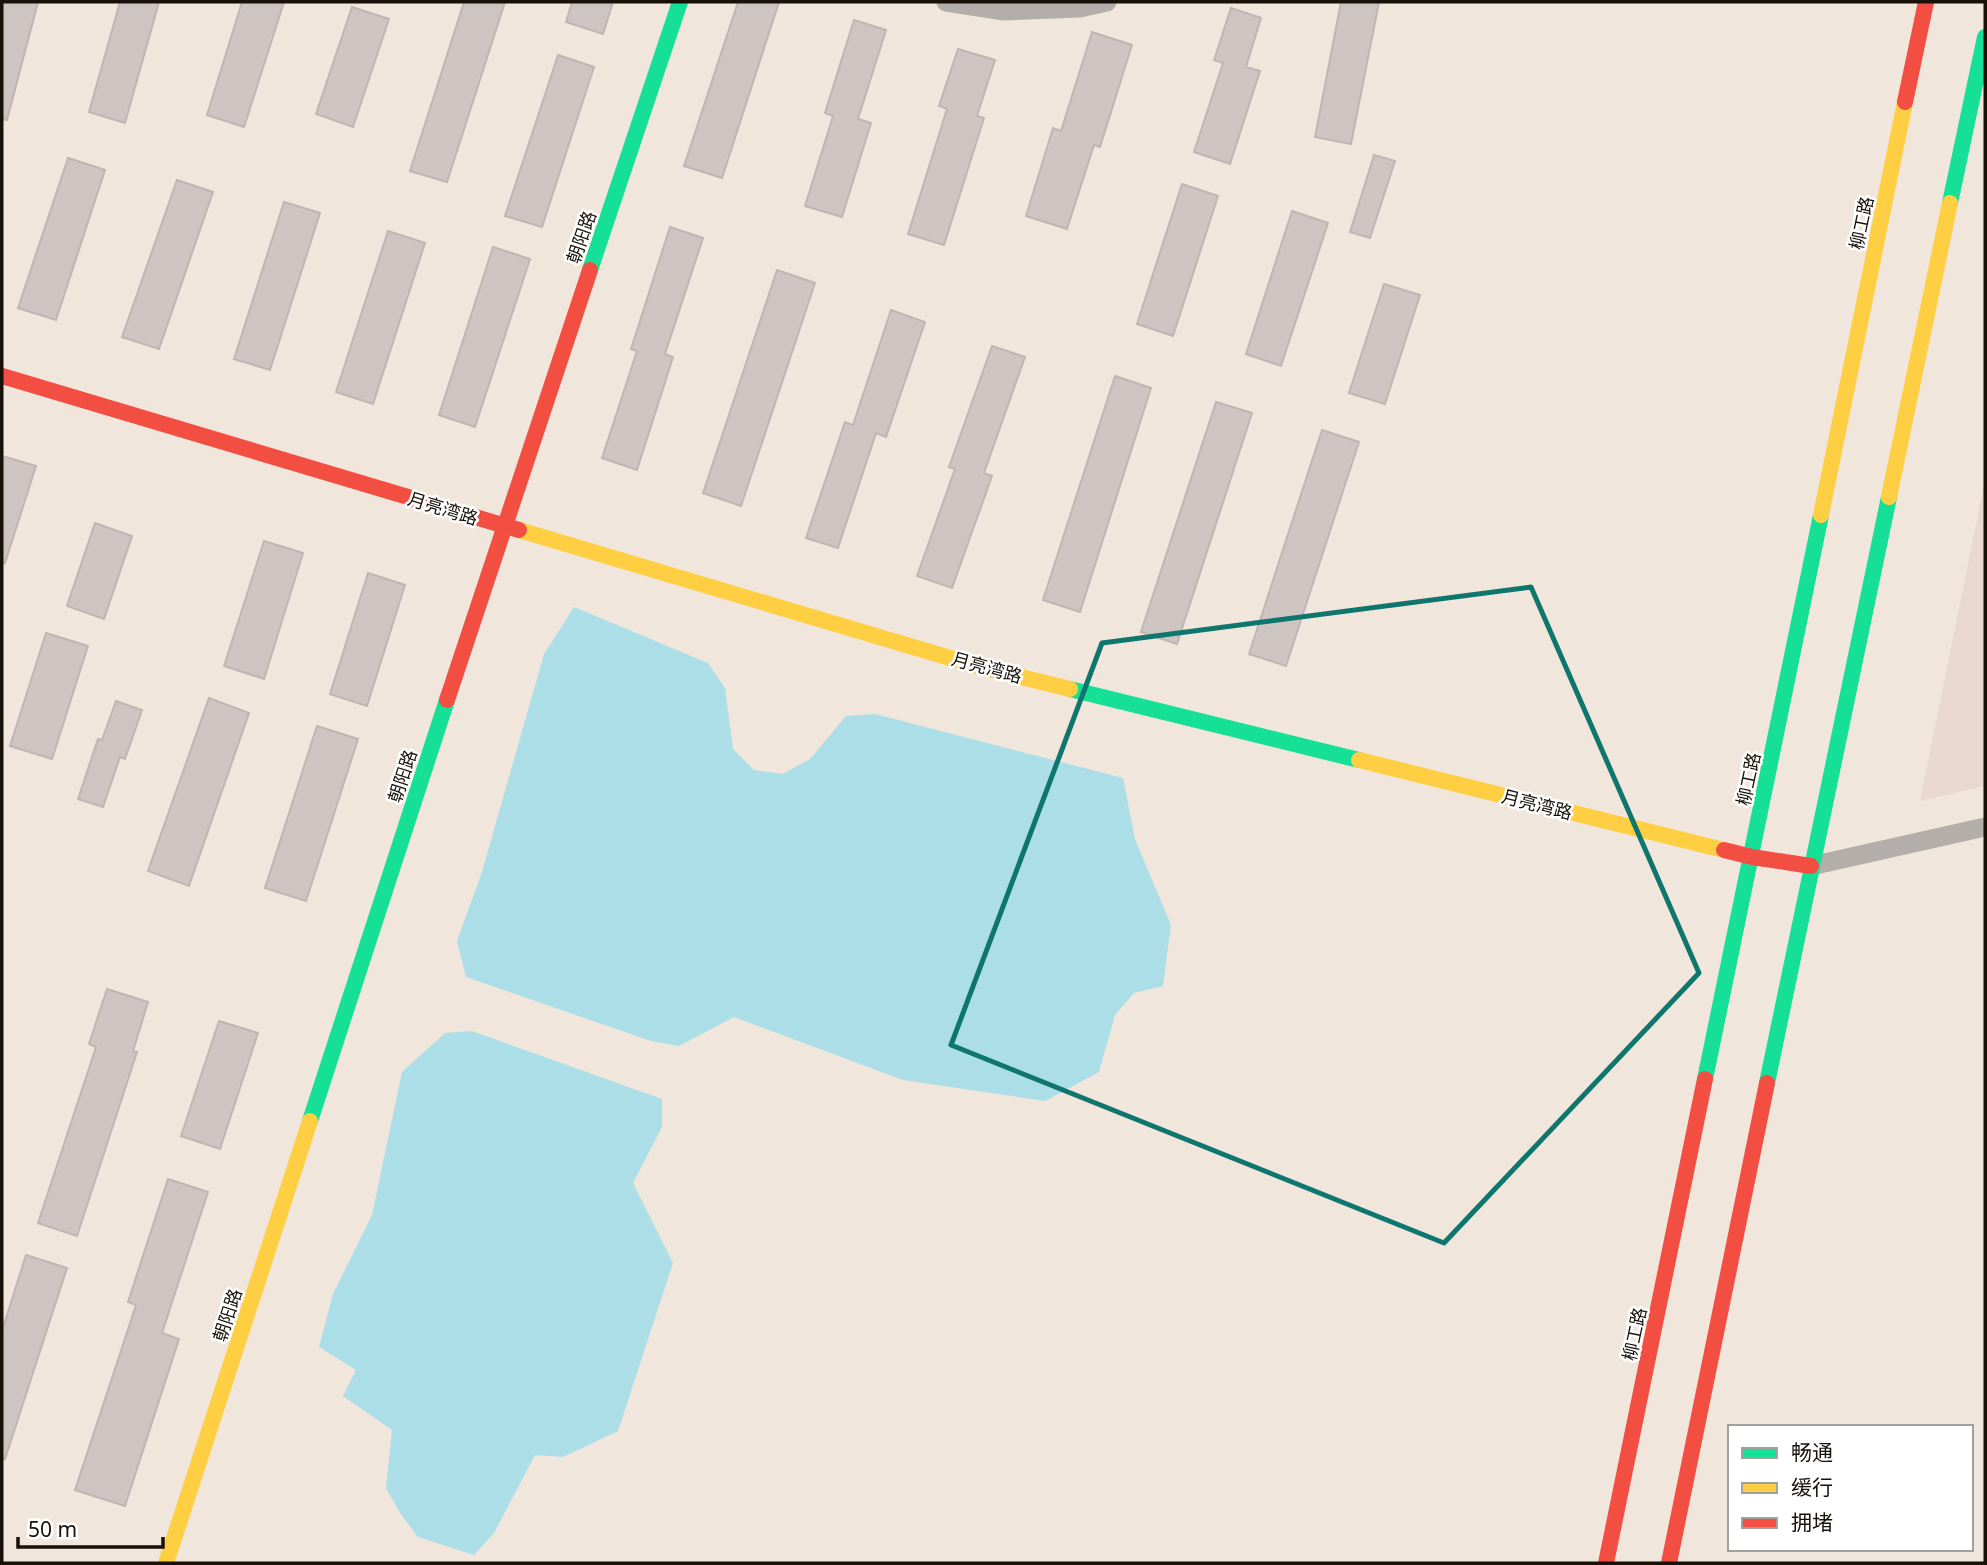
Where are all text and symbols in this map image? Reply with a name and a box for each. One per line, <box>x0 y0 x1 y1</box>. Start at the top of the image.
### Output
street label: 柳工路 <box>1844 194 1878 252</box>
street label: 朝阳路 <box>561 208 601 266</box>
street label: 月亮湾路 <box>405 486 481 530</box>
street label: 月亮湾路 <box>949 646 1025 688</box>
street label: 朝阳路 <box>382 747 422 805</box>
street label: 柳工路 <box>1731 750 1765 808</box>
street label: 月亮湾路 <box>1499 784 1575 824</box>
street label: 朝阳路 <box>207 1286 247 1344</box>
street label: 柳工路 <box>1617 1305 1651 1363</box>
legend <box>1728 1425 1973 1551</box>
text: 畅通 <box>1791 1438 1833 1466</box>
text: 缓行 <box>1791 1473 1833 1501</box>
scale bar <box>18 1506 163 1550</box>
text: 拥堵 <box>1791 1508 1833 1536</box>
text: 50 m <box>28 1515 77 1543</box>

